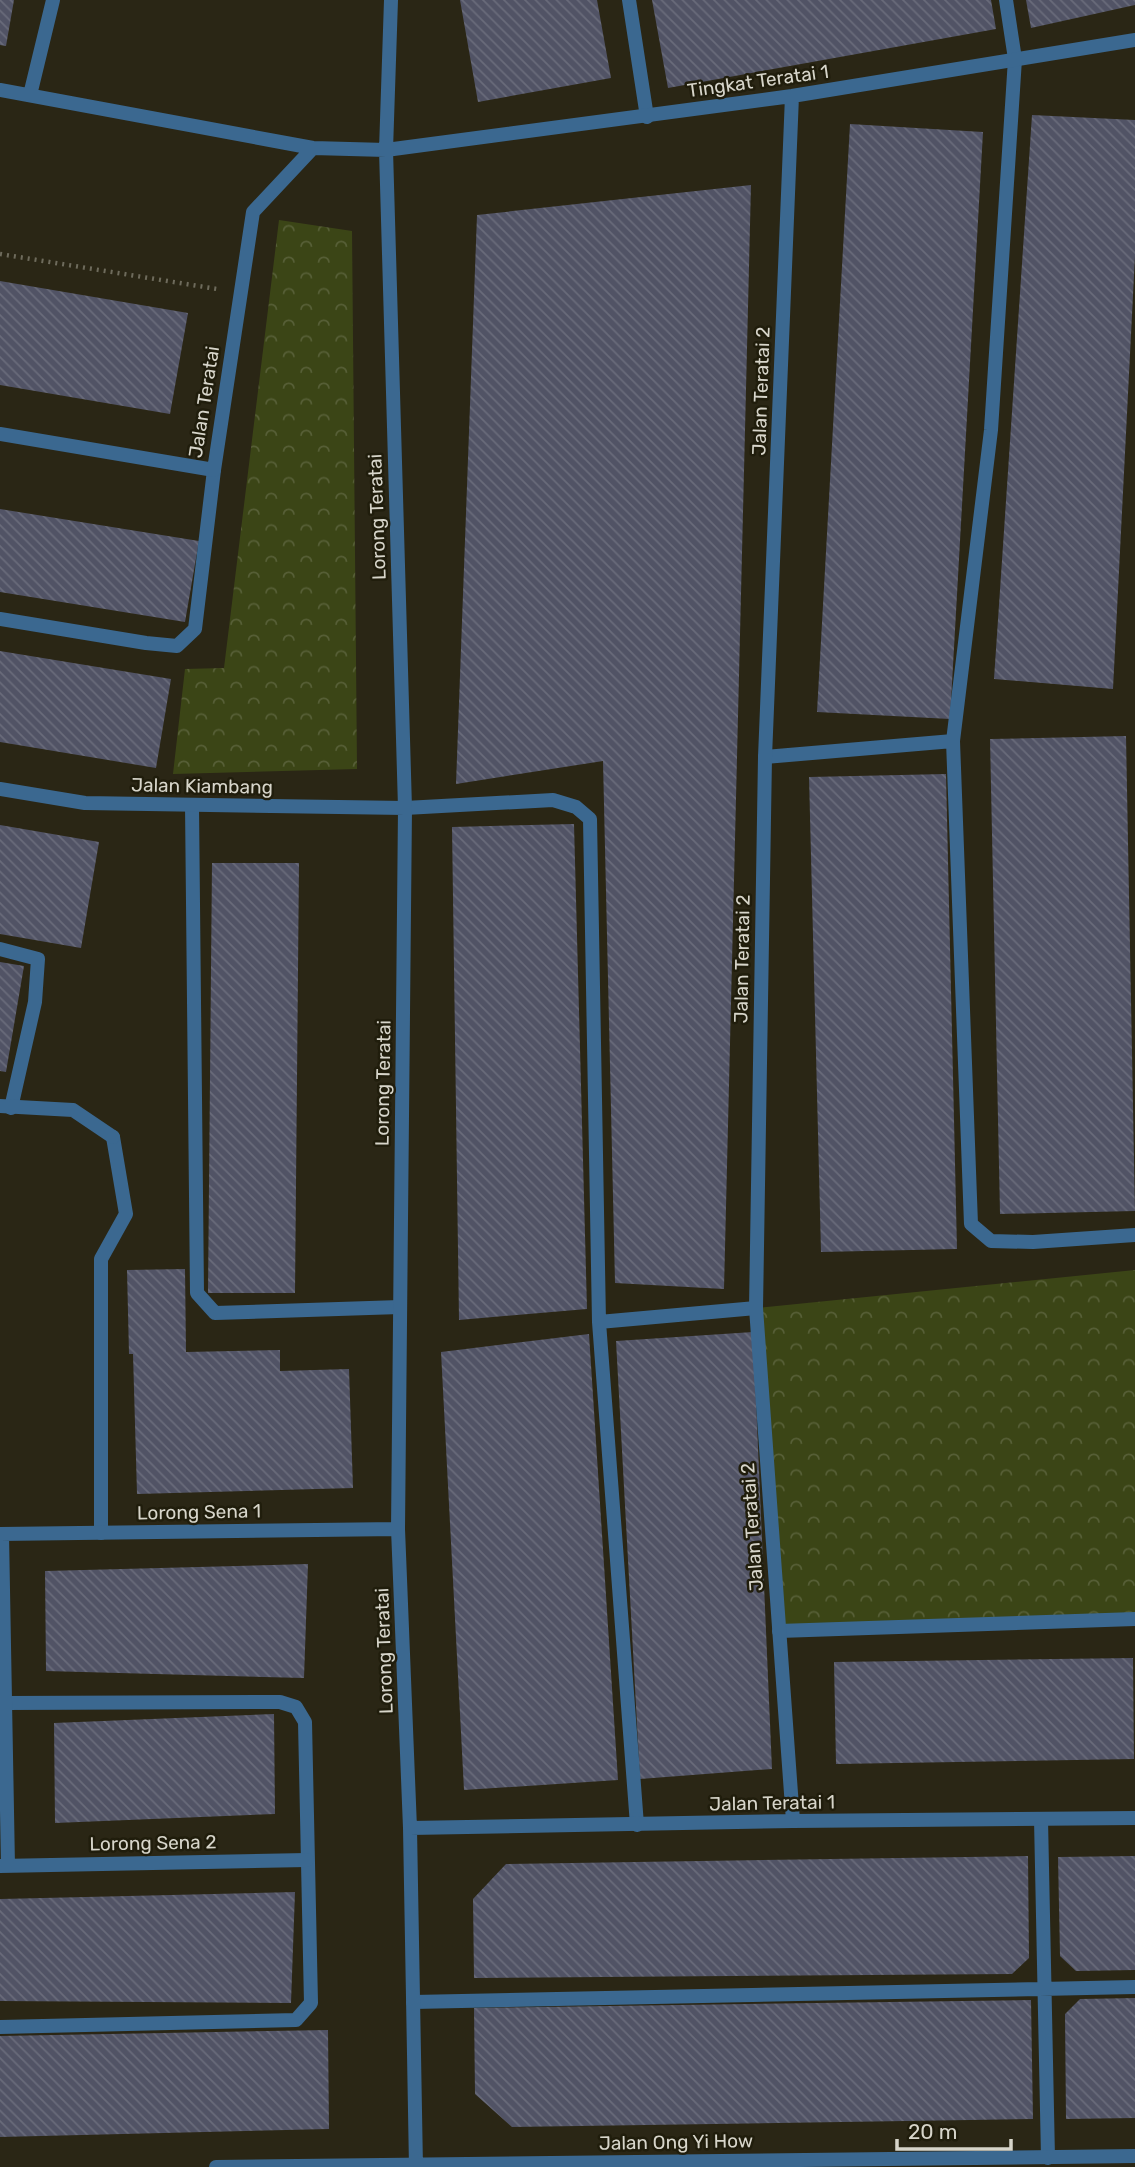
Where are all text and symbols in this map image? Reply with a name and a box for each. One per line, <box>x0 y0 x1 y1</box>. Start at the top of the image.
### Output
street label: Tingkat Teratai 1 <box>686 60 830 102</box>
street label: Jalan Teratai 2 <box>747 326 775 456</box>
street label: Jalan Teratai <box>184 344 224 460</box>
street label: Lorong Teratai <box>363 454 391 580</box>
street label: Jalan Kiambang <box>131 773 273 799</box>
street label: Jalan Teratai 2 <box>729 894 755 1024</box>
street label: Lorong Teratai <box>370 1020 396 1146</box>
street label: Jalan Teratai 2 <box>736 1462 768 1592</box>
street label: Lorong Sena 1 <box>137 1499 261 1525</box>
street label: Lorong Teratai <box>370 1588 398 1714</box>
street label: Jalan Teratai 1 <box>709 1790 835 1816</box>
street label: Lorong Sena 2 <box>89 1830 217 1856</box>
scale bar <box>897 2108 1011 2152</box>
text: 20 m <box>908 2119 957 2144</box>
street label: Jalan Ong Yi How <box>599 2129 753 2155</box>

